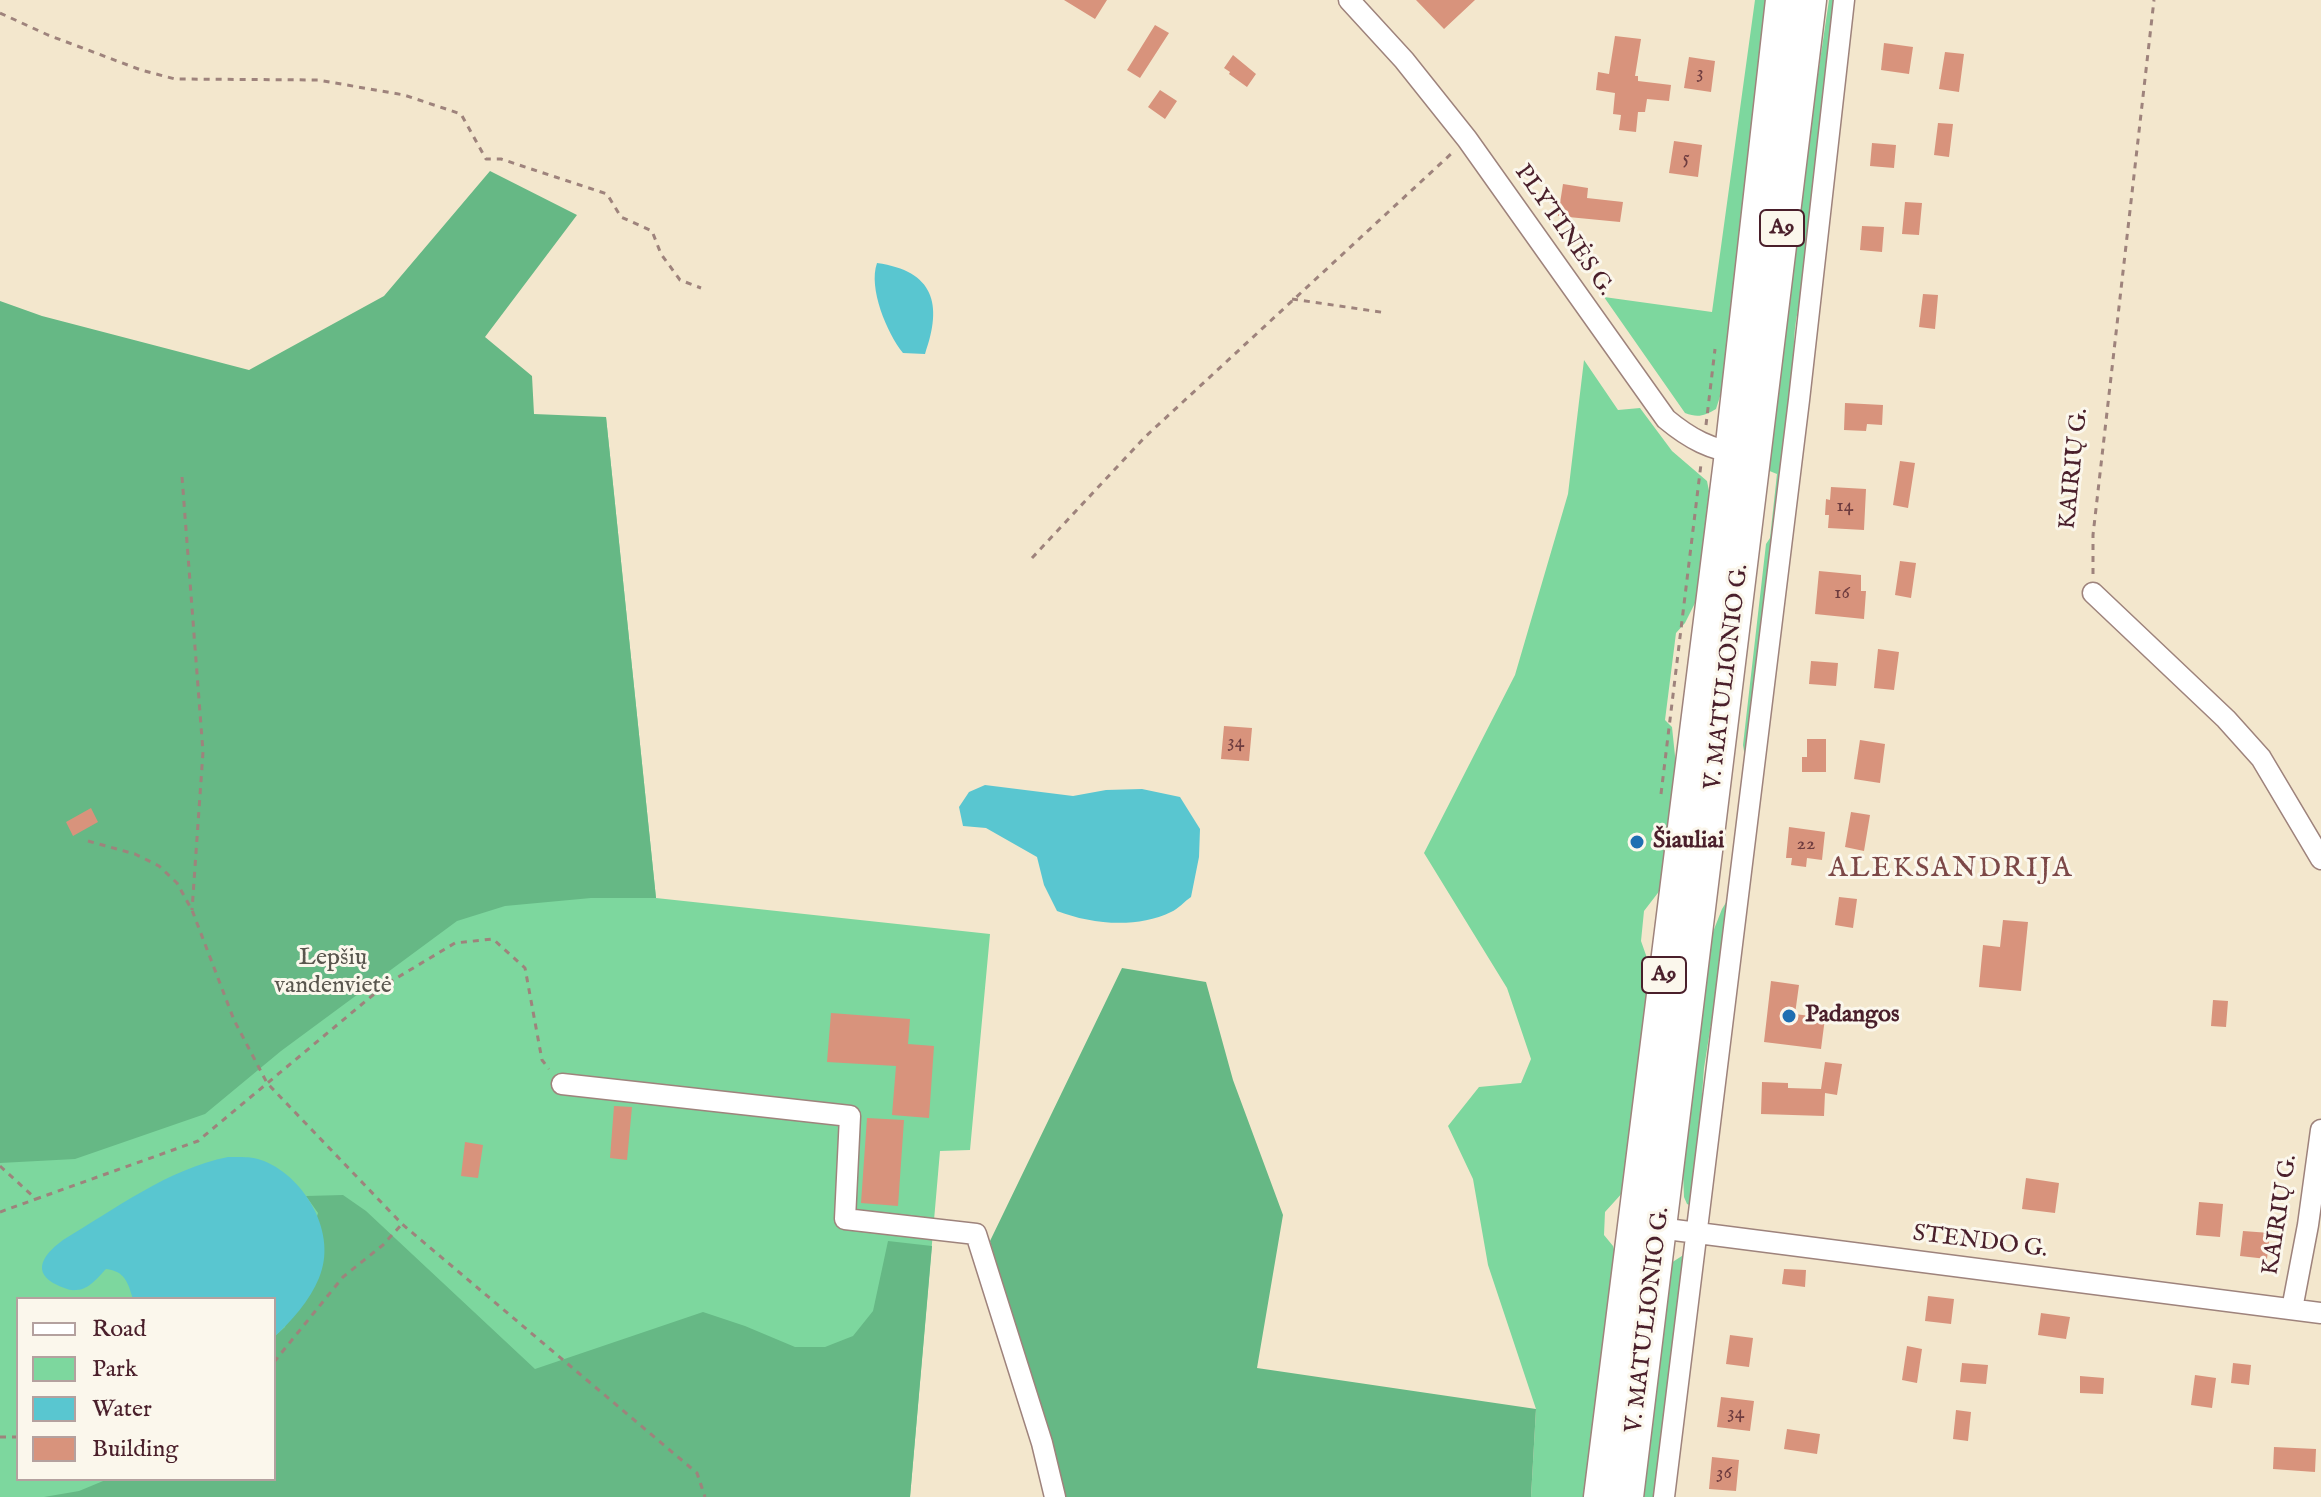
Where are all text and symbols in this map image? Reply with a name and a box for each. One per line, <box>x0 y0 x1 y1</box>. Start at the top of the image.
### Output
house number: 3 <box>1696 62 1704 86</box>
house number: 5 <box>1682 147 1690 171</box>
street label: PLYTINĖS G. <box>1507 160 1619 302</box>
road number: A9 <box>1760 210 1804 246</box>
street label: KAIRIŲ G. <box>2054 407 2096 531</box>
house number: 14 <box>1836 495 1854 519</box>
street label: V. MATULIONIO G. <box>1700 562 1756 792</box>
house number: 16 <box>1834 582 1850 606</box>
house number: 34 <box>1227 731 1245 755</box>
place label: Šiauliai <box>1653 828 1724 856</box>
marker: Šiauliai <box>1628 833 1646 851</box>
house number: 22 <box>1797 833 1815 857</box>
district label: ALEKSANDRIJA <box>1829 853 2073 887</box>
park label: Lepšių vandenvietė <box>274 945 392 1001</box>
road number: A9 <box>1642 957 1686 993</box>
place label: Padangos <box>1805 1002 1899 1030</box>
marker: Padangos <box>1780 1007 1798 1025</box>
street label: KAIRIŲ G. <box>2257 1153 2305 1277</box>
street label: V. MATULIONIO G. <box>1621 1205 1677 1435</box>
street label: STENDO G. <box>1911 1220 2049 1266</box>
legend <box>16 1297 276 1481</box>
text: Road <box>92 1314 146 1345</box>
text: Park <box>92 1354 138 1385</box>
text: Water <box>92 1394 152 1425</box>
house number: 34 <box>1727 1402 1745 1426</box>
text: Building <box>92 1434 178 1465</box>
house number: 36 <box>1716 1462 1732 1486</box>

